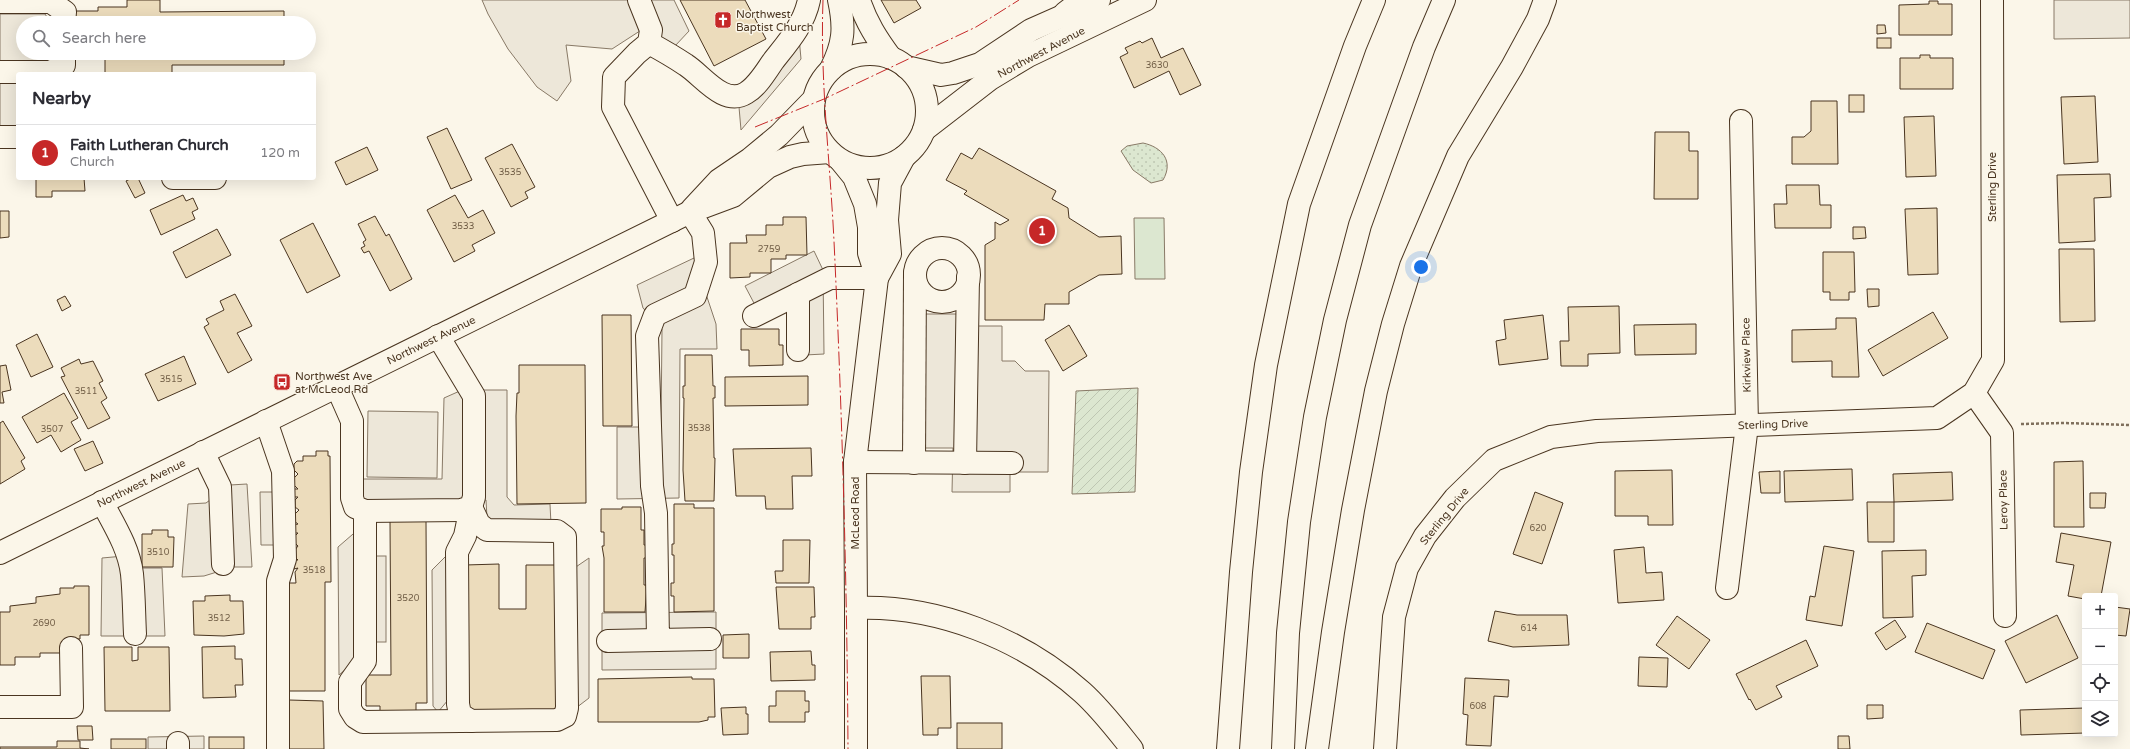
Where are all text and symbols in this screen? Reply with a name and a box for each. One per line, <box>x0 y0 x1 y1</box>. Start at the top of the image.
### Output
place label: Northwest Baptist Church <box>736 8 814 34</box>
church icon: Northwest Baptist Church <box>713 10 733 30</box>
search box <box>16 16 316 60</box>
street label: Northwest Avenue <box>995 24 1087 81</box>
icon: search <box>30 27 52 49</box>
text: Search here <box>62 29 146 47</box>
house number: 3630 <box>1146 60 1169 71</box>
text: Nearby <box>32 88 91 109</box>
text: Faith Lutheran Church <box>70 136 229 154</box>
text: 1 <box>41 145 49 161</box>
text: 120 m <box>260 145 300 161</box>
street label: Sterling Drive <box>1986 152 1999 222</box>
text: Church <box>70 154 114 170</box>
house number: 3535 <box>499 167 522 178</box>
pin: 1 <box>1029 216 1055 246</box>
house number: 3533 <box>452 221 474 232</box>
house number: 2759 <box>758 244 781 255</box>
your location <box>1411 257 1431 277</box>
street label: Northwest Avenue <box>385 313 478 368</box>
street label: Kirkview Place <box>1739 317 1754 393</box>
place label: Northwest Ave at McLeod Rd <box>295 370 372 396</box>
bus stop icon: Northwest Ave at McLeod Rd <box>272 372 292 392</box>
house number: 3515 <box>160 374 183 385</box>
house number: 3511 <box>75 386 97 397</box>
street label: Sterling Drive <box>1738 417 1808 432</box>
house number: 3538 <box>688 423 711 434</box>
house number: 3507 <box>41 424 64 435</box>
street label: Northwest Avenue <box>95 456 188 511</box>
street label: Leroy Place <box>1996 470 2011 530</box>
street label: McLeod Road <box>849 476 862 550</box>
street label: Sterling Drive <box>1417 485 1472 548</box>
house number: 620 <box>1530 523 1547 534</box>
house number: 3510 <box>147 547 170 558</box>
house number: 3518 <box>303 565 326 576</box>
house number: 3520 <box>397 593 420 604</box>
map controls <box>2082 593 2118 737</box>
button: + <box>2082 593 2118 629</box>
house number: 3512 <box>208 613 230 624</box>
house number: 2690 <box>33 618 56 629</box>
house number: 614 <box>1521 623 1538 634</box>
button: − <box>2082 629 2118 665</box>
button: locate <box>2082 665 2118 701</box>
house number: 608 <box>1470 701 1487 712</box>
button: layers <box>2082 701 2118 737</box>

